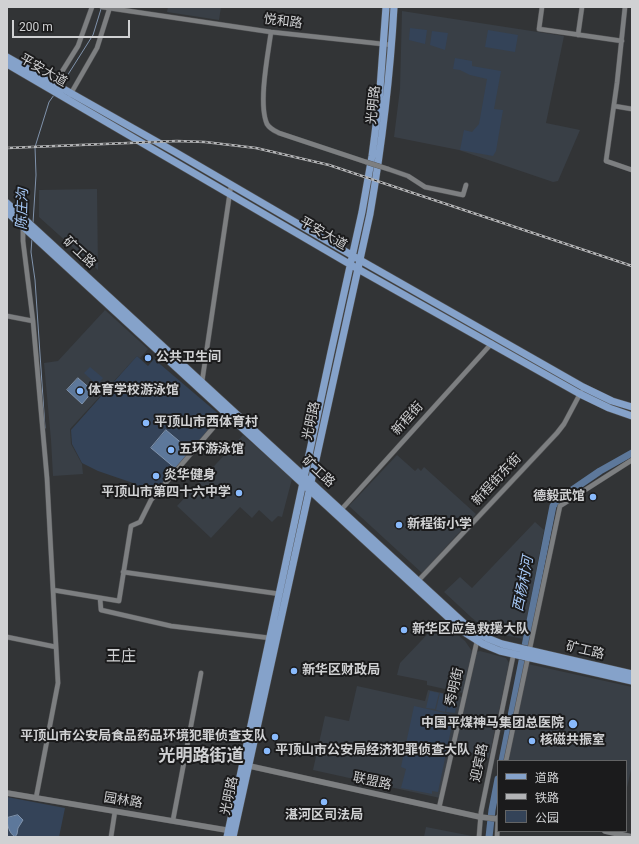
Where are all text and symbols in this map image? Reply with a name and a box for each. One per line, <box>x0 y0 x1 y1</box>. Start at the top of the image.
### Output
scale bar <box>14 12 132 38</box>
street label: 悦和路 <box>263 12 303 32</box>
text: 200 m <box>19 20 53 34</box>
street label: 平安大道 <box>17 51 69 91</box>
street label: 光明路 <box>364 85 384 125</box>
water label: 陈庄沟 <box>14 188 32 230</box>
street label: 平安大道 <box>297 214 349 254</box>
street label: 矿工路 <box>59 234 99 272</box>
place label: 公共卫生间 <box>156 350 221 366</box>
marker: 公共卫生间 <box>143 353 153 363</box>
place label: 体育学校游泳馆 <box>88 383 179 399</box>
marker: 体育学校游泳馆 <box>75 386 85 396</box>
street label: 新程街 <box>389 399 427 439</box>
street label: 光明路 <box>300 400 324 442</box>
place label: 平顶山市西体育村 <box>154 415 258 431</box>
marker: 平顶山市西体育村 <box>141 418 151 428</box>
place label: 五环游泳馆 <box>179 442 244 458</box>
marker: 五环游泳馆 <box>166 445 176 455</box>
street label: 新程街东街 <box>469 451 525 509</box>
street label: 矿工路 <box>298 453 338 491</box>
place label: 炎华健身 <box>164 468 216 484</box>
marker: 炎华健身 <box>151 471 161 481</box>
place label: 平顶山市第四十六中学 <box>101 485 231 501</box>
marker: 平顶山市第四十六中学 <box>234 488 244 498</box>
place label: 德毅武馆 <box>533 489 585 505</box>
marker: 德毅武馆 <box>588 492 598 502</box>
place label: 新程街小学 <box>407 517 472 533</box>
marker: 新程街小学 <box>394 520 404 530</box>
water label: 西杨村河 <box>510 555 538 613</box>
place label: 新华区应急救援大队 <box>412 622 529 638</box>
marker: 新华区应急救援大队 <box>399 625 409 635</box>
street label: 矿工路 <box>564 639 606 663</box>
district label: 王庄 <box>106 648 136 666</box>
place label: 新华区财政局 <box>302 663 380 679</box>
marker: 新华区财政局 <box>289 666 299 676</box>
street label: 秀明街 <box>443 666 467 708</box>
place label: 中国平煤神马集团总医院 <box>421 716 564 732</box>
marker: 中国平煤神马集团总医院 <box>567 718 579 730</box>
place label: 平顶山市公安局食品药品环境犯罪侦查支队 <box>20 729 267 745</box>
marker: 平顶山市公安局食品药品环境犯罪侦查支队 <box>270 732 280 742</box>
place label: 核磁共振室 <box>540 733 605 749</box>
marker: 核磁共振室 <box>527 736 537 746</box>
street label: 迎宾路 <box>468 742 492 784</box>
place label: 平顶山市公安局经济犯罪侦查大队 <box>275 743 470 759</box>
marker: 平顶山市公安局经济犯罪侦查大队 <box>262 746 272 756</box>
district label: 光明路街道 <box>159 747 243 767</box>
legend <box>497 760 627 832</box>
street label: 联盟路 <box>351 770 393 794</box>
text: 道路 <box>535 771 559 785</box>
street label: 光明路 <box>218 775 242 817</box>
street label: 园林路 <box>103 790 143 812</box>
text: 铁路 <box>535 791 559 805</box>
marker: 湛河区司法局 <box>319 797 329 807</box>
place label: 湛河区司法局 <box>285 808 363 824</box>
text: 公园 <box>535 811 559 825</box>

